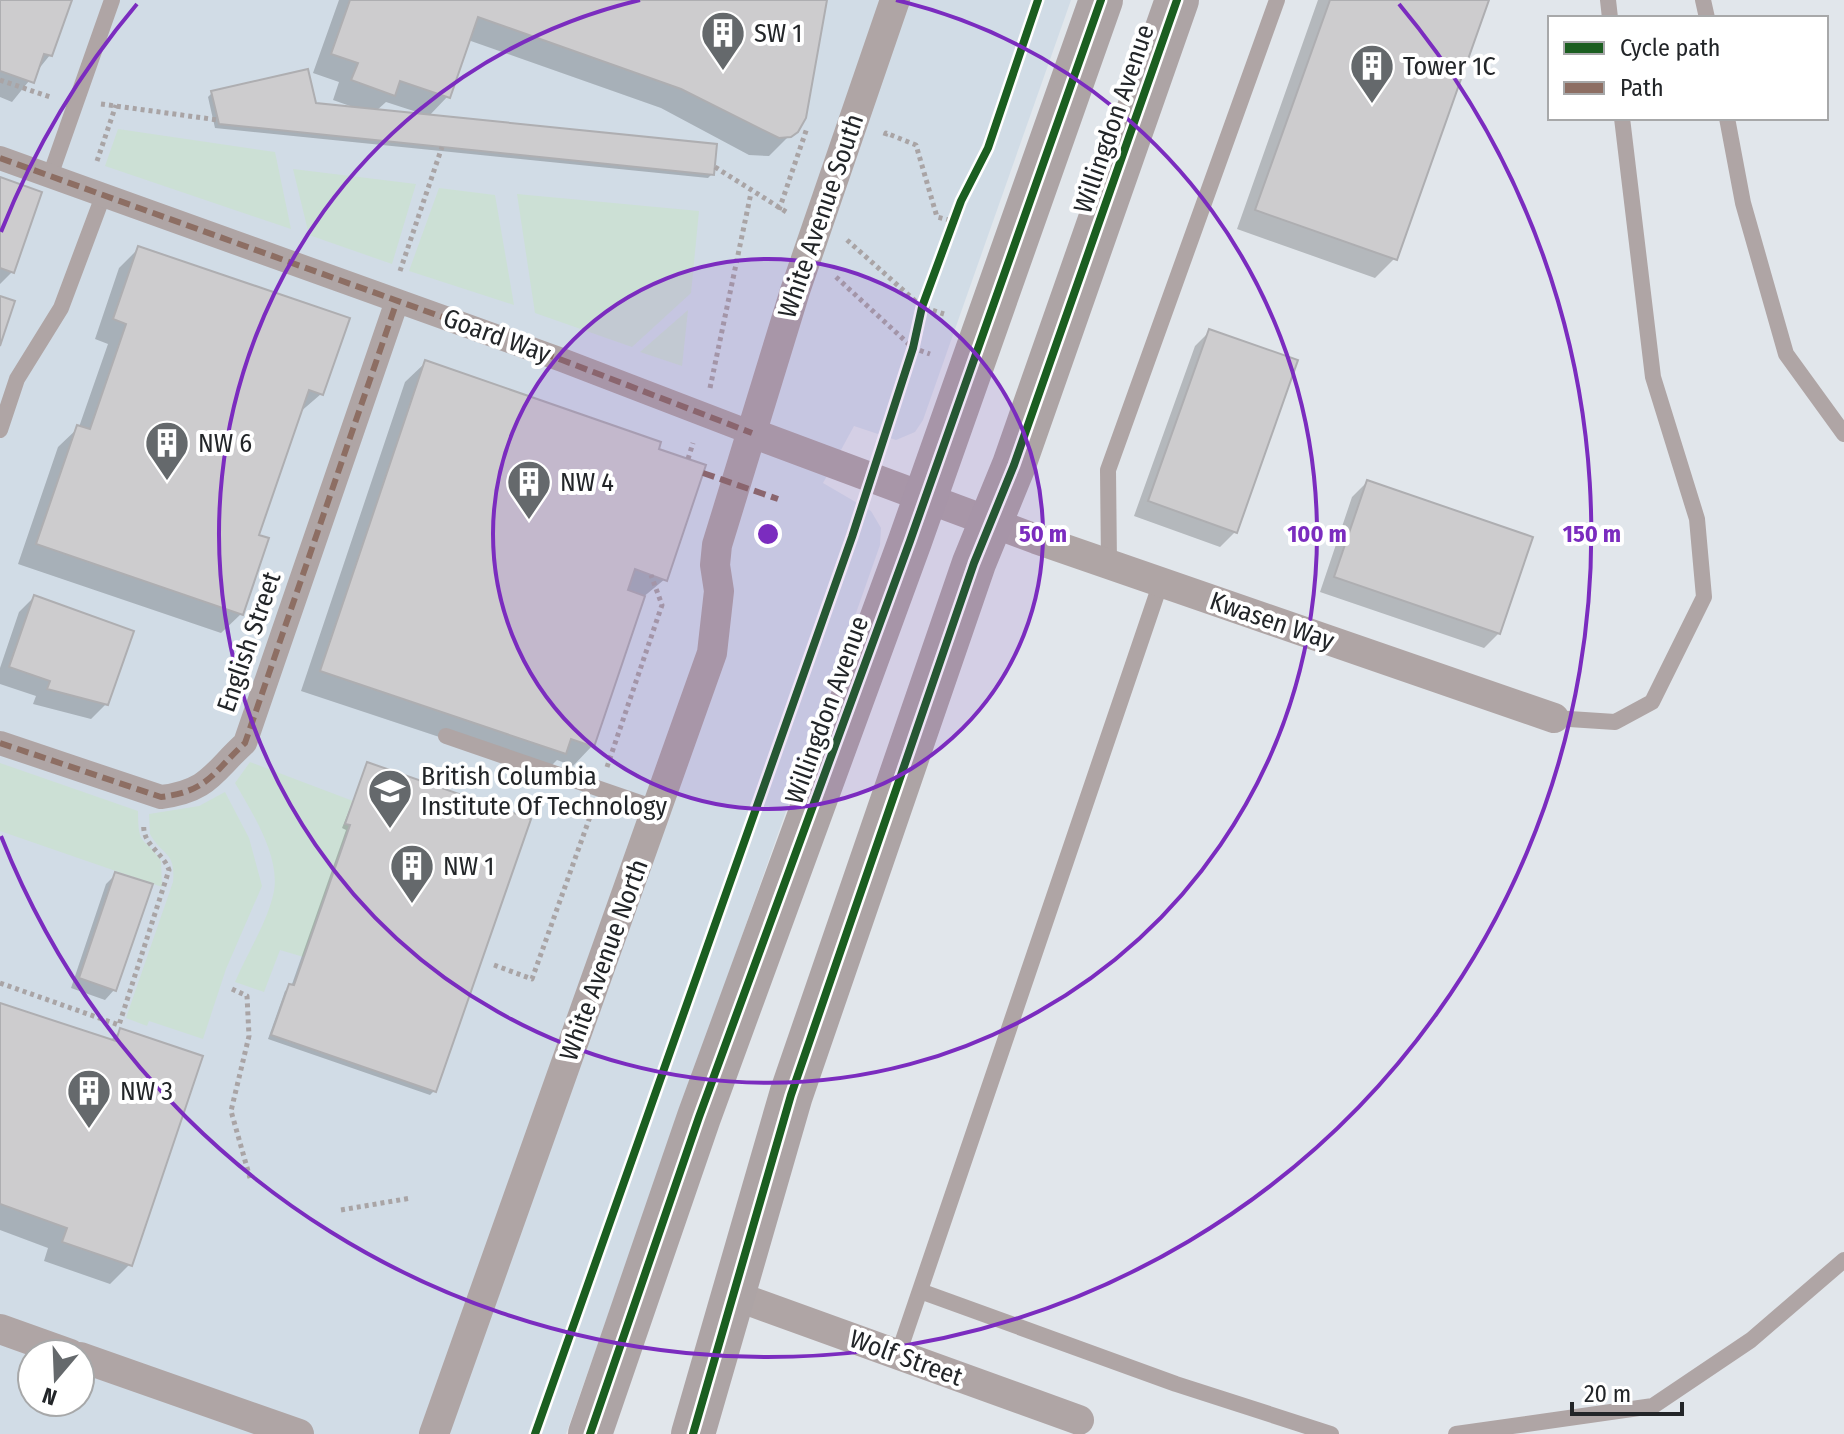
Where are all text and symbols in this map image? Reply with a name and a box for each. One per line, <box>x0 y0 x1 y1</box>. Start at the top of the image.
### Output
building icon: SW 1 <box>699 9 747 72</box>
legend <box>1548 16 1828 120</box>
place label: SW 1 <box>754 18 802 49</box>
street label: Willingdon Avenue <box>1067 21 1161 217</box>
text: Cycle path <box>1620 34 1720 62</box>
building icon: Tower 1C <box>1348 42 1396 105</box>
place label: Tower 1C <box>1403 51 1496 82</box>
text: Path <box>1620 74 1664 102</box>
street label: White Avenue South <box>772 110 870 322</box>
street label: Goard Way <box>439 302 555 370</box>
building icon: NW 6 <box>143 419 191 482</box>
place label: NW 6 <box>198 428 252 459</box>
building icon: NW 4 <box>505 458 553 521</box>
place label: NW 4 <box>560 467 614 498</box>
centre of rings <box>754 520 782 548</box>
text: 50 m <box>1019 520 1067 548</box>
text: 100 m <box>1287 520 1347 548</box>
text: 150 m <box>1563 520 1621 548</box>
street label: English Street <box>211 567 288 716</box>
street label: Kwasen Way <box>1206 585 1339 657</box>
street label: Willingdon Avenue <box>779 612 875 808</box>
place label: British Columbia Institute Of Technology <box>421 761 668 822</box>
school or university icon: British Columbia Institute Of Technology <box>366 767 414 830</box>
building icon: NW 1 <box>388 842 436 905</box>
place label: NW 1 <box>443 851 495 882</box>
street label: White Avenue North <box>553 855 655 1065</box>
building icon: NW 3 <box>65 1067 113 1130</box>
place label: NW 3 <box>120 1076 173 1107</box>
street label: Wolf Street <box>845 1323 967 1393</box>
north arrow <box>16 1338 96 1418</box>
scale bar <box>1572 1366 1682 1416</box>
text: 20 m <box>1584 1380 1631 1408</box>
text: N <box>39 1382 60 1411</box>

